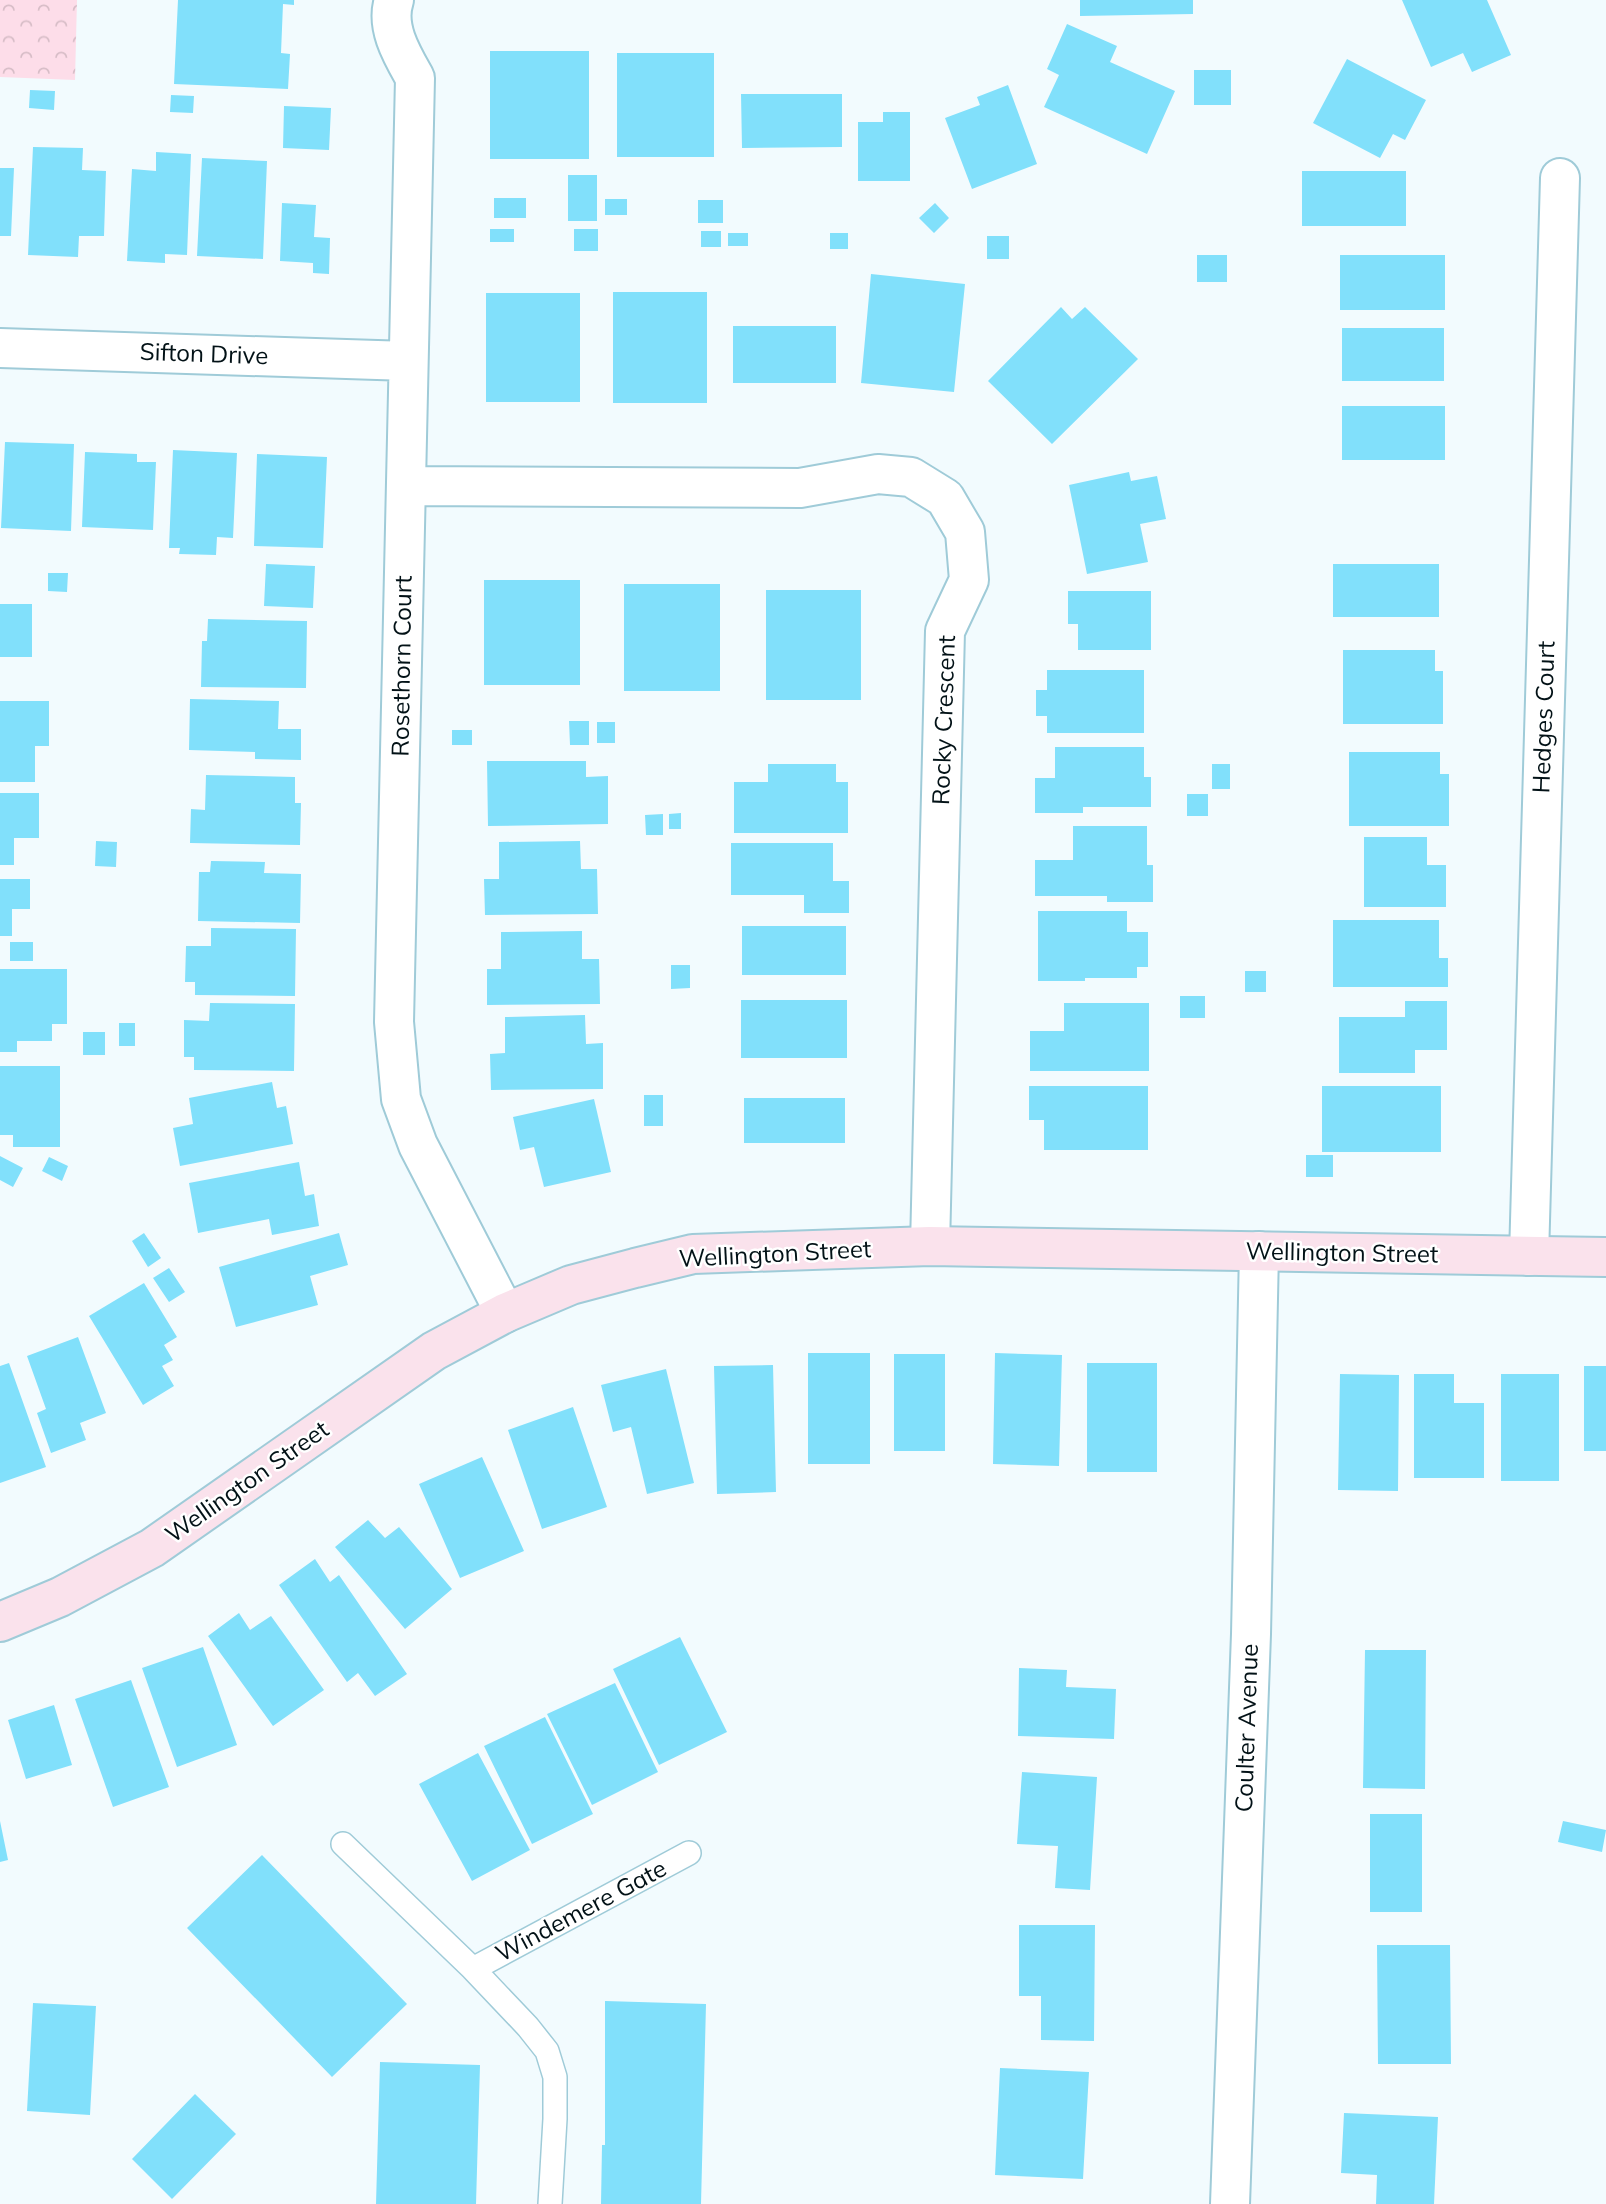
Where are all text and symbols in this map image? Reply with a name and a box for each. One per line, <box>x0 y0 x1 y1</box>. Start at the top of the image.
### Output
street label: Sifton Drive <box>139 336 269 370</box>
street label: Rosethorn Court <box>384 575 418 757</box>
street label: Rocky Crescent <box>925 634 961 805</box>
street label: Hedges Court <box>1525 640 1561 794</box>
street label: Wellington Street <box>678 1233 872 1273</box>
street label: Wellington Street <box>1245 1235 1439 1269</box>
street label: Wellington Street <box>159 1414 334 1549</box>
street label: Coulter Avenue <box>1228 1643 1264 1813</box>
street label: Windemere Gate <box>490 1852 671 1968</box>

